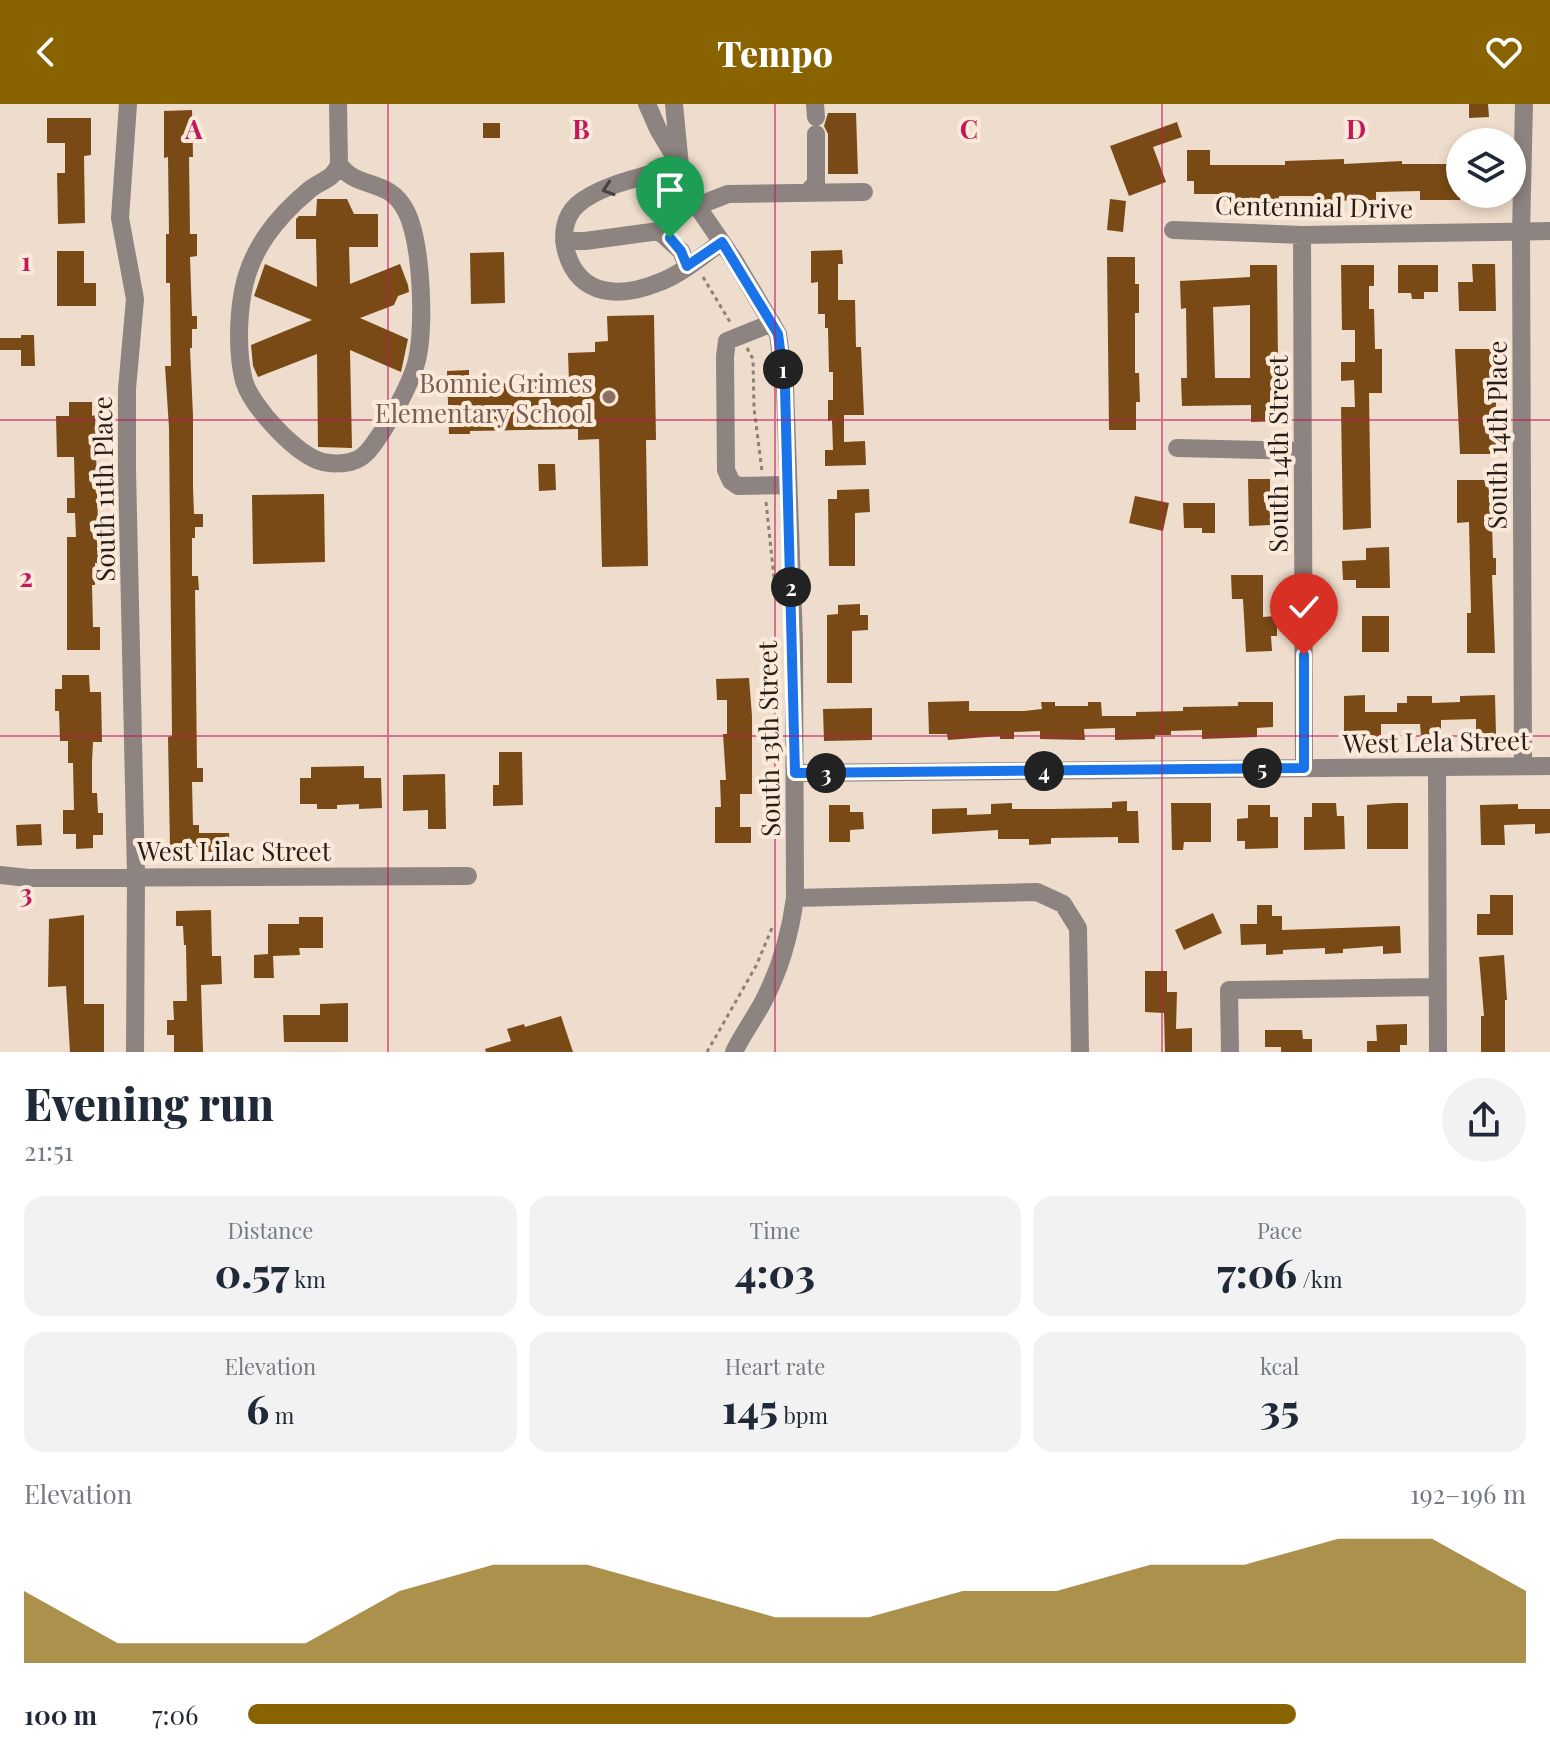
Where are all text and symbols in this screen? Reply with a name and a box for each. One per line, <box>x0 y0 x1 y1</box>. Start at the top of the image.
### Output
text: Tempo <box>717 28 833 76</box>
icon: back <box>24 30 68 74</box>
icon: heart <box>1482 30 1526 74</box>
text: A <box>184 111 203 146</box>
text: B <box>572 111 590 146</box>
text: C <box>960 111 978 146</box>
text: D <box>1346 111 1366 146</box>
map controls <box>1446 128 1526 208</box>
button: layers <box>1446 128 1526 208</box>
pin <box>636 156 704 238</box>
icon: arrive <box>648 168 692 212</box>
one-way arrow <box>602 180 616 196</box>
street label: Centennial Drive <box>1215 187 1413 225</box>
text: 1 <box>21 243 31 278</box>
street label: South 14th Place <box>1479 341 1514 529</box>
pin: 1 <box>763 349 803 389</box>
text: 1 <box>779 354 787 384</box>
street label: South 14th Street <box>1260 354 1295 553</box>
place label: Bonnie Grimes Elementary School <box>375 365 593 430</box>
marker: Bonnie Grimes Elementary School <box>600 388 618 406</box>
street label: South 11th Place <box>84 396 122 582</box>
text: 2 <box>19 559 33 594</box>
pin: 2 <box>771 567 811 607</box>
text: 2 <box>785 572 797 602</box>
pin <box>1270 573 1338 655</box>
icon: check <box>1282 585 1326 629</box>
street label: South 13th Street <box>749 640 787 837</box>
street label: West Lela Street <box>1341 722 1530 760</box>
pin: 5 <box>1242 748 1282 788</box>
pin: 4 <box>1024 751 1064 791</box>
pin: 3 <box>806 753 846 793</box>
text: 5 <box>1257 753 1267 783</box>
text: 4 <box>1038 756 1050 786</box>
text: 3 <box>821 758 831 788</box>
street label: West Lilac Street <box>136 833 332 868</box>
text: 3 <box>20 875 32 910</box>
text: Evening run <box>24 1073 274 1132</box>
button: share <box>1442 1078 1526 1162</box>
text: 21:51 <box>24 1133 73 1168</box>
text: Distance <box>227 1215 313 1245</box>
text: Time <box>750 1215 800 1245</box>
text: Pace <box>1257 1215 1302 1245</box>
text: 0.57 <box>215 1245 289 1298</box>
text: 4:03 <box>735 1245 815 1298</box>
text: 7:06 <box>1217 1245 1297 1298</box>
text: km <box>289 1264 326 1294</box>
text: /km <box>1297 1264 1342 1294</box>
text: Elevation <box>225 1351 316 1381</box>
text: Heart rate <box>725 1351 825 1381</box>
text: kcal <box>1260 1351 1299 1381</box>
text: 6 <box>246 1381 269 1434</box>
text: 145 <box>722 1381 778 1434</box>
text: 35 <box>1260 1381 1299 1434</box>
text: m <box>269 1400 294 1430</box>
text: bpm <box>778 1400 828 1430</box>
text: Elevation <box>24 1476 132 1511</box>
text: 192–196 m <box>1410 1476 1526 1511</box>
text: 100 m <box>24 1697 97 1732</box>
text: 7:06 <box>152 1697 199 1732</box>

